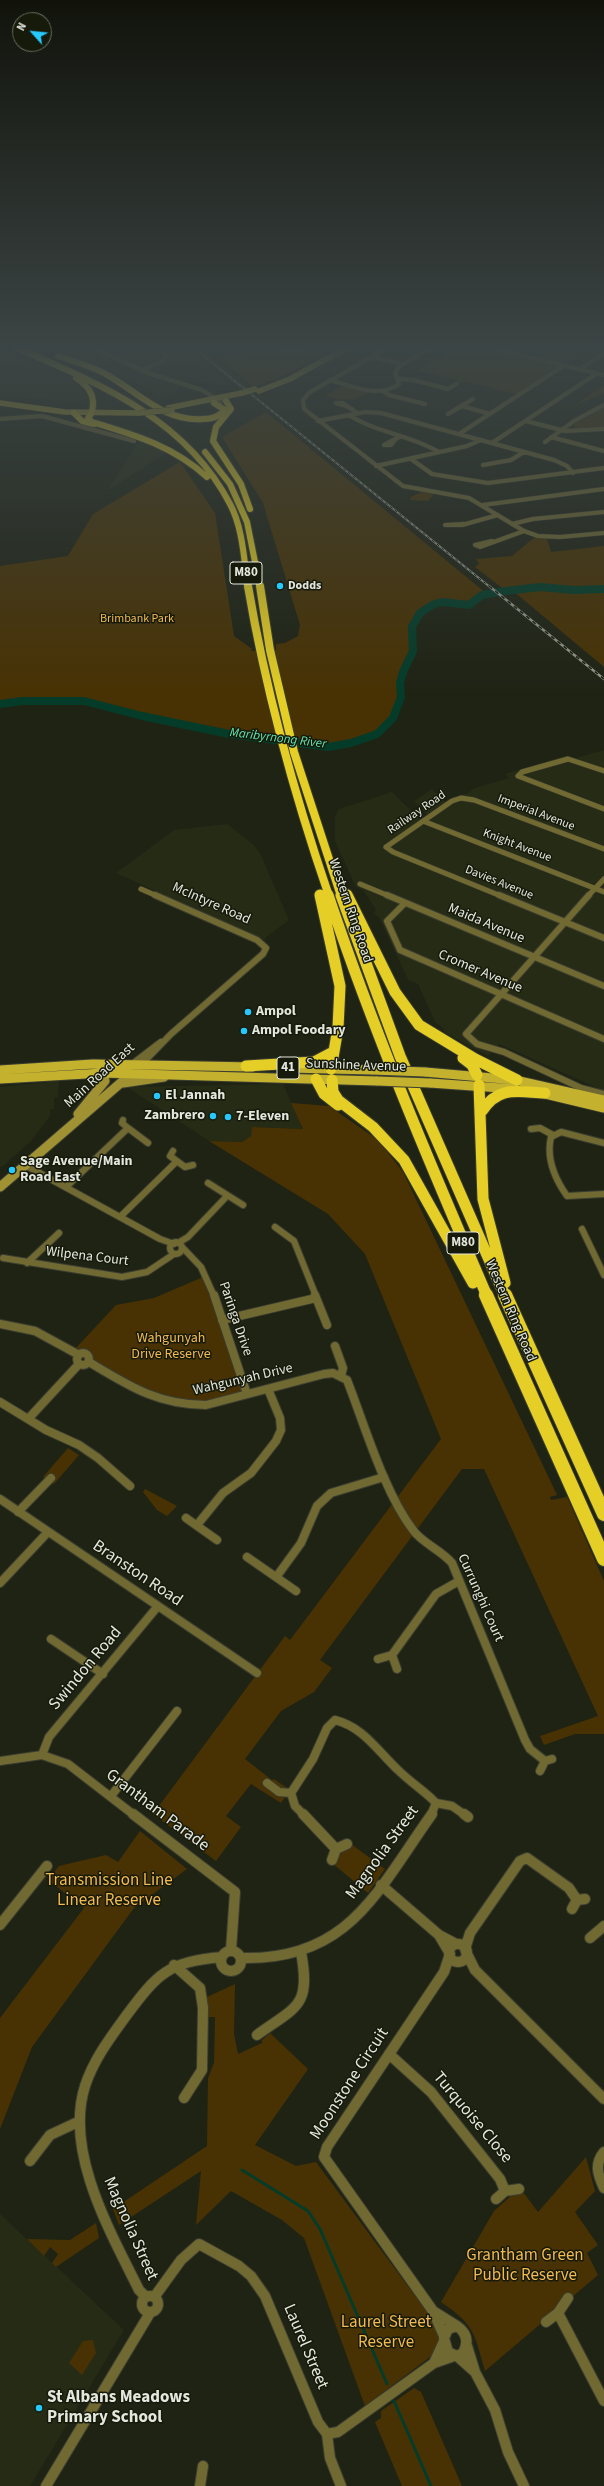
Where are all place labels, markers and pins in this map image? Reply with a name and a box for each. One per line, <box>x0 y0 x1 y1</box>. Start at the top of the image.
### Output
place label: Dodds <box>288 579 321 593</box>
marker: Dodds <box>275 581 285 591</box>
place label: Ampol <box>256 1004 296 1020</box>
marker: Ampol <box>243 1007 253 1017</box>
place label: Ampol Foodary <box>252 1023 346 1039</box>
marker: Ampol Foodary <box>239 1026 249 1036</box>
place label: El Jannah <box>165 1088 225 1104</box>
marker: El Jannah <box>152 1091 162 1101</box>
place label: Zambrero <box>144 1108 205 1124</box>
place label: 7-Eleven <box>236 1109 289 1125</box>
marker: Zambrero <box>208 1111 218 1121</box>
marker: 7-Eleven <box>223 1112 233 1122</box>
place label: Sage Avenue/Main Road East <box>20 1154 133 1186</box>
marker: Sage Avenue/Main Road East <box>7 1165 17 1175</box>
place label: St Albans Meadows Primary School <box>47 2388 190 2428</box>
marker: St Albans Meadows Primary School <box>34 2403 44 2413</box>

